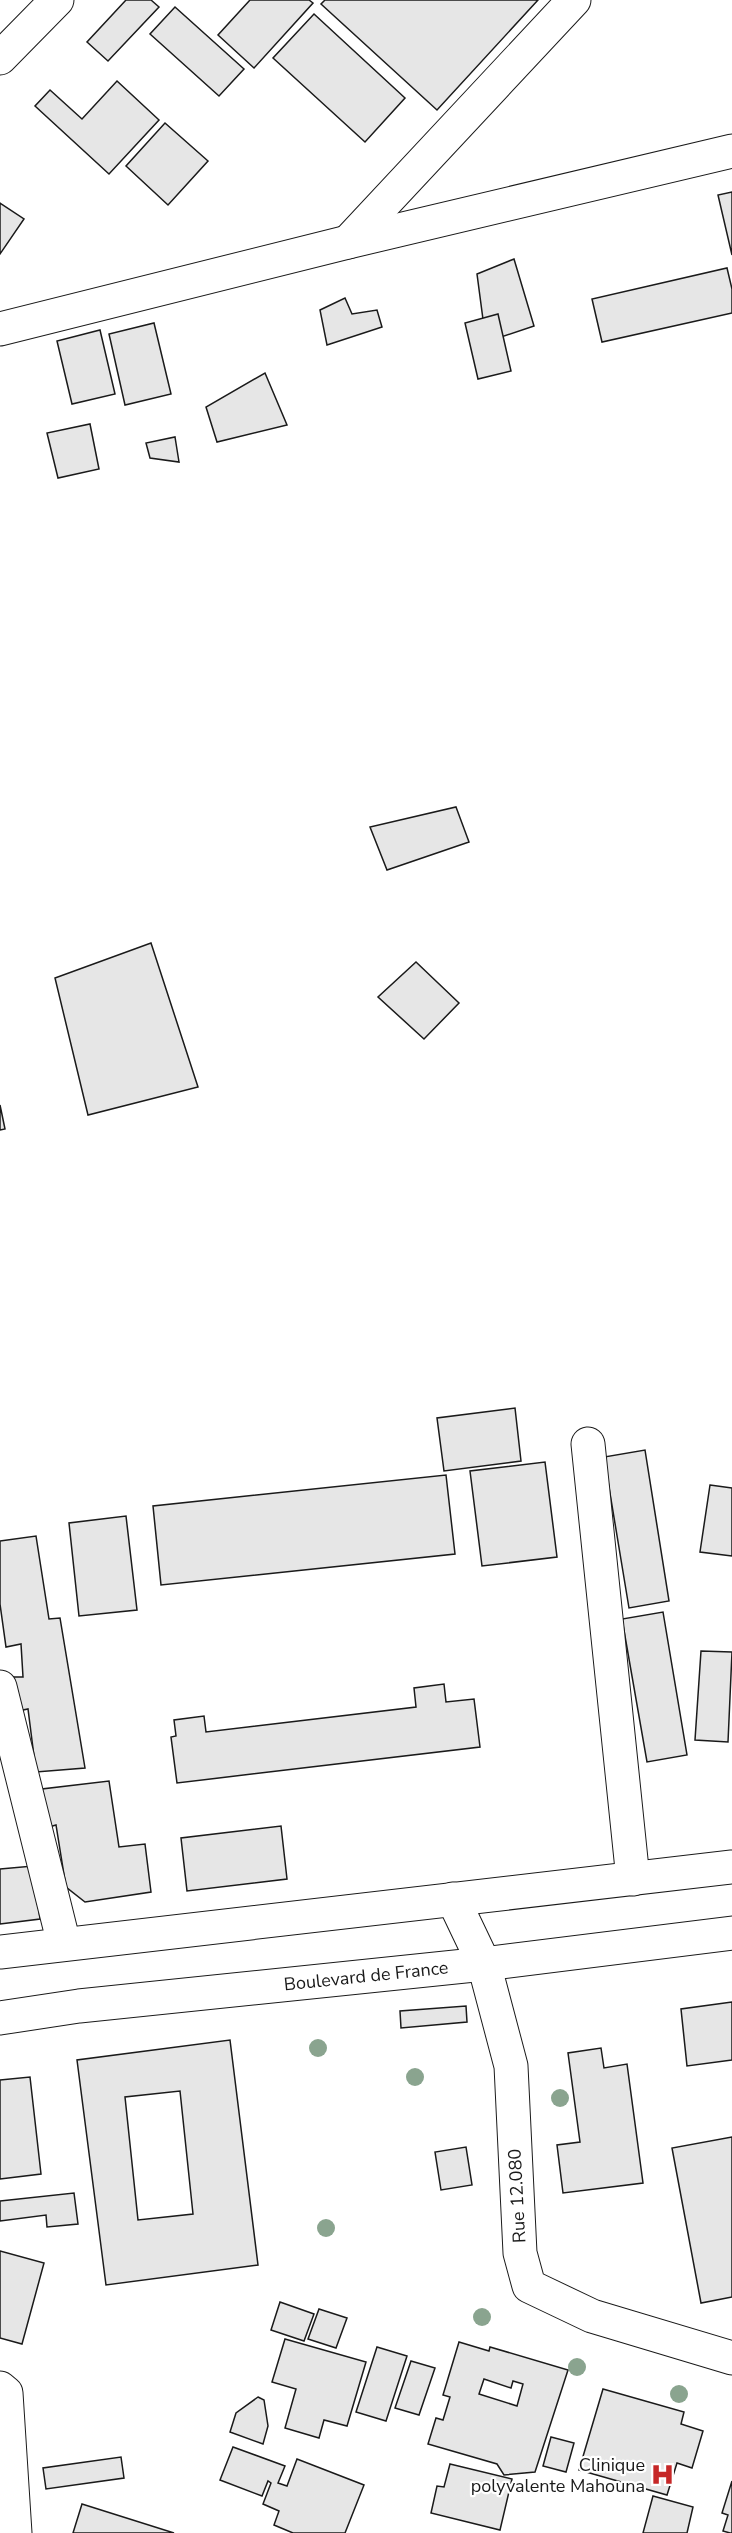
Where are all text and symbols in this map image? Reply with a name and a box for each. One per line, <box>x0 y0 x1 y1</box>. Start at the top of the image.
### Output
street label: Boulevard de France <box>283 1955 449 1997</box>
street label: Rue 12.080 <box>503 2148 531 2244</box>
place label: Clinique polyvalente Mahouna <box>471 2453 645 2498</box>
hospital icon: Clinique polyvalente Mahouna <box>650 2462 676 2488</box>

